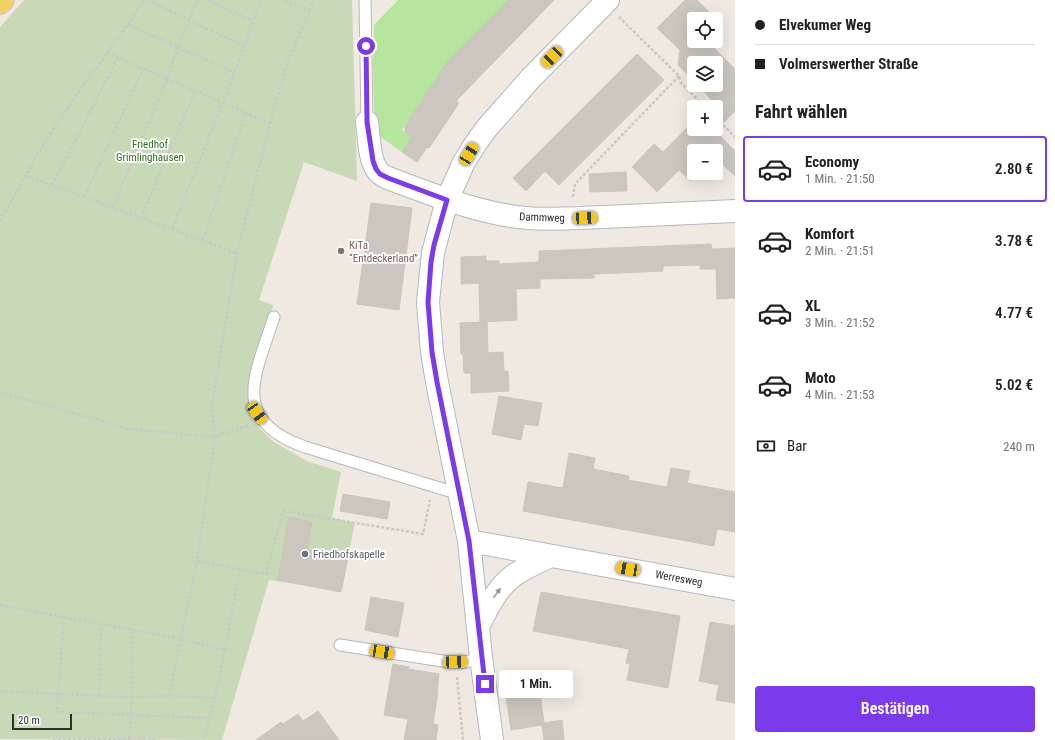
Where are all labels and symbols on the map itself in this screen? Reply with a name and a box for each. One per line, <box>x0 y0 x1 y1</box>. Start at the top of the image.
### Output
route start <box>357 37 375 55</box>
car <box>539 44 565 70</box>
park label: Friedhof Grimlinghausen <box>116 138 184 164</box>
car <box>458 141 480 167</box>
street label: Dammweg <box>519 210 565 225</box>
car <box>573 211 597 225</box>
place label: KiTa “Entdeckerland” <box>349 239 418 265</box>
marker: KiTa “Entdeckerland” <box>336 246 346 256</box>
car <box>245 400 269 426</box>
place label: Friedhofskapelle <box>313 548 385 561</box>
marker: Friedhofskapelle <box>300 549 310 559</box>
car <box>615 561 641 577</box>
street label: Werresweg <box>654 568 704 589</box>
one-way arrow <box>493 588 501 599</box>
car <box>369 644 395 660</box>
car <box>443 656 467 668</box>
callout: 1 Min. <box>499 670 573 698</box>
route end <box>476 675 494 693</box>
scale bar <box>12 712 72 731</box>

